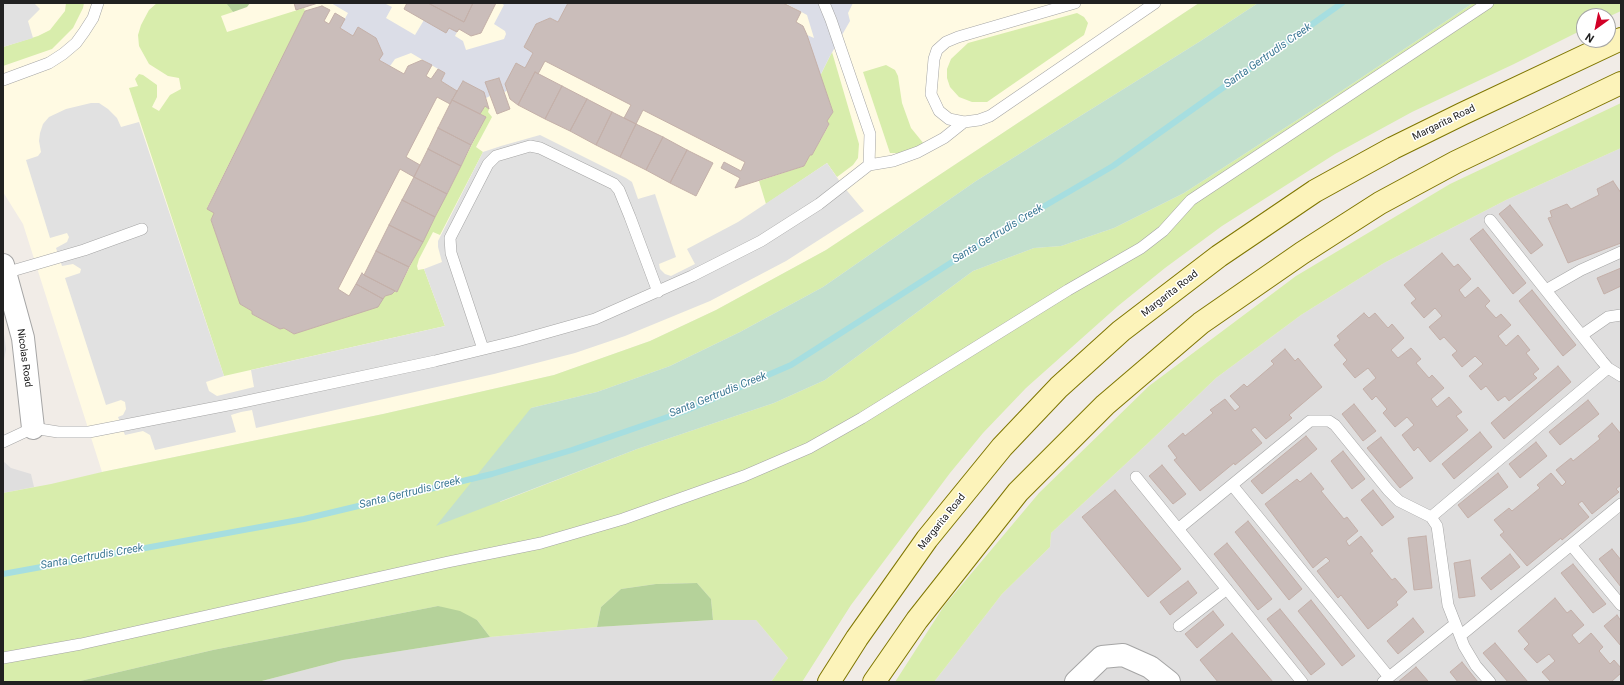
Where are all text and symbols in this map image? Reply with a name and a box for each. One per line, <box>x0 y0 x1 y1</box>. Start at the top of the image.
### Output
north arrow <box>1576 8 1616 48</box>
water label: Santa Gertrudis Creek <box>1222 21 1314 91</box>
text: N <box>1583 30 1597 45</box>
street label: Margarita Road <box>1411 103 1477 143</box>
water label: Santa Gertrudis Creek <box>950 202 1046 266</box>
street label: Margarita Road <box>1139 268 1201 320</box>
street label: Nicolas Road <box>14 328 34 388</box>
water label: Santa Gertrudis Creek <box>667 369 769 421</box>
water label: Santa Gertrudis Creek <box>358 474 462 512</box>
street label: Margarita Road <box>916 492 968 552</box>
water label: Santa Gertrudis Creek <box>40 541 144 573</box>

